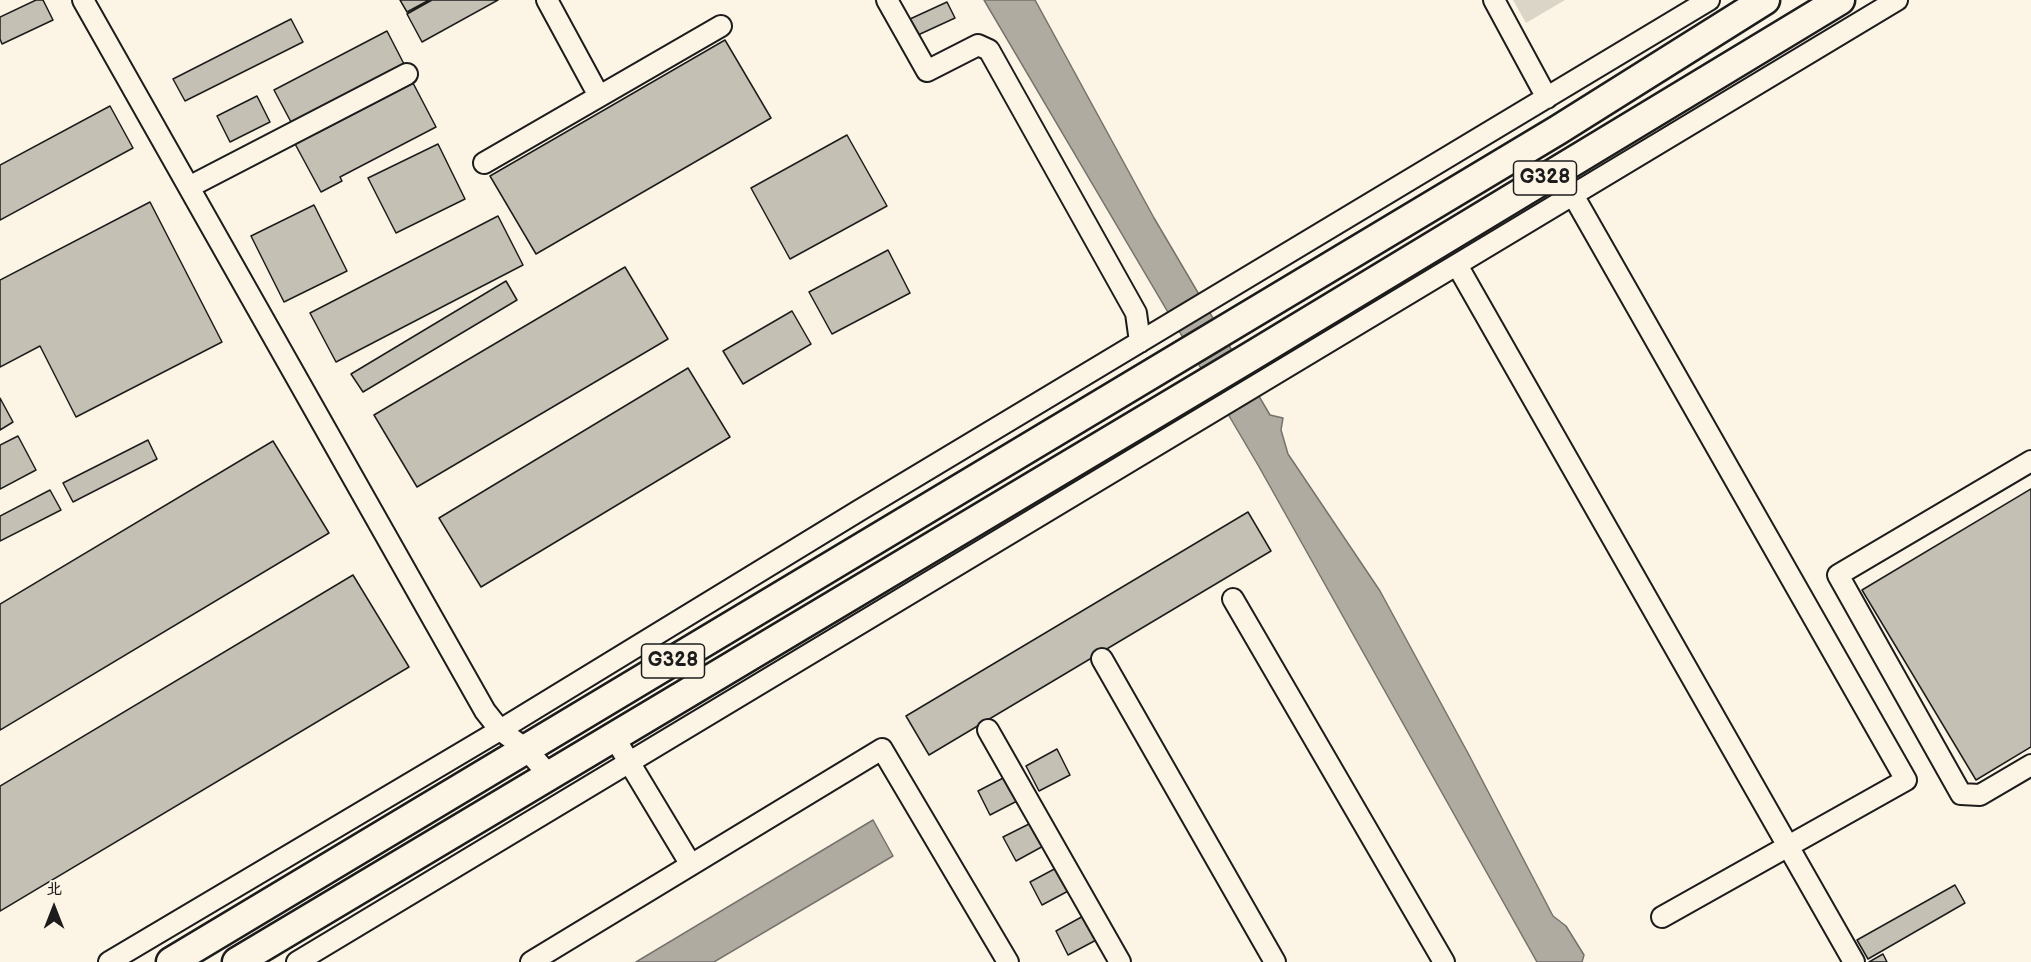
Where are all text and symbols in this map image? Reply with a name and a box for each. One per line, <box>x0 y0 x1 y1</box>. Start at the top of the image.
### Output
road number: G328 <box>1514 161 1576 195</box>
road number: G328 <box>642 644 704 678</box>
north arrow <box>24 878 84 938</box>
text: 北 <box>46 880 62 899</box>

